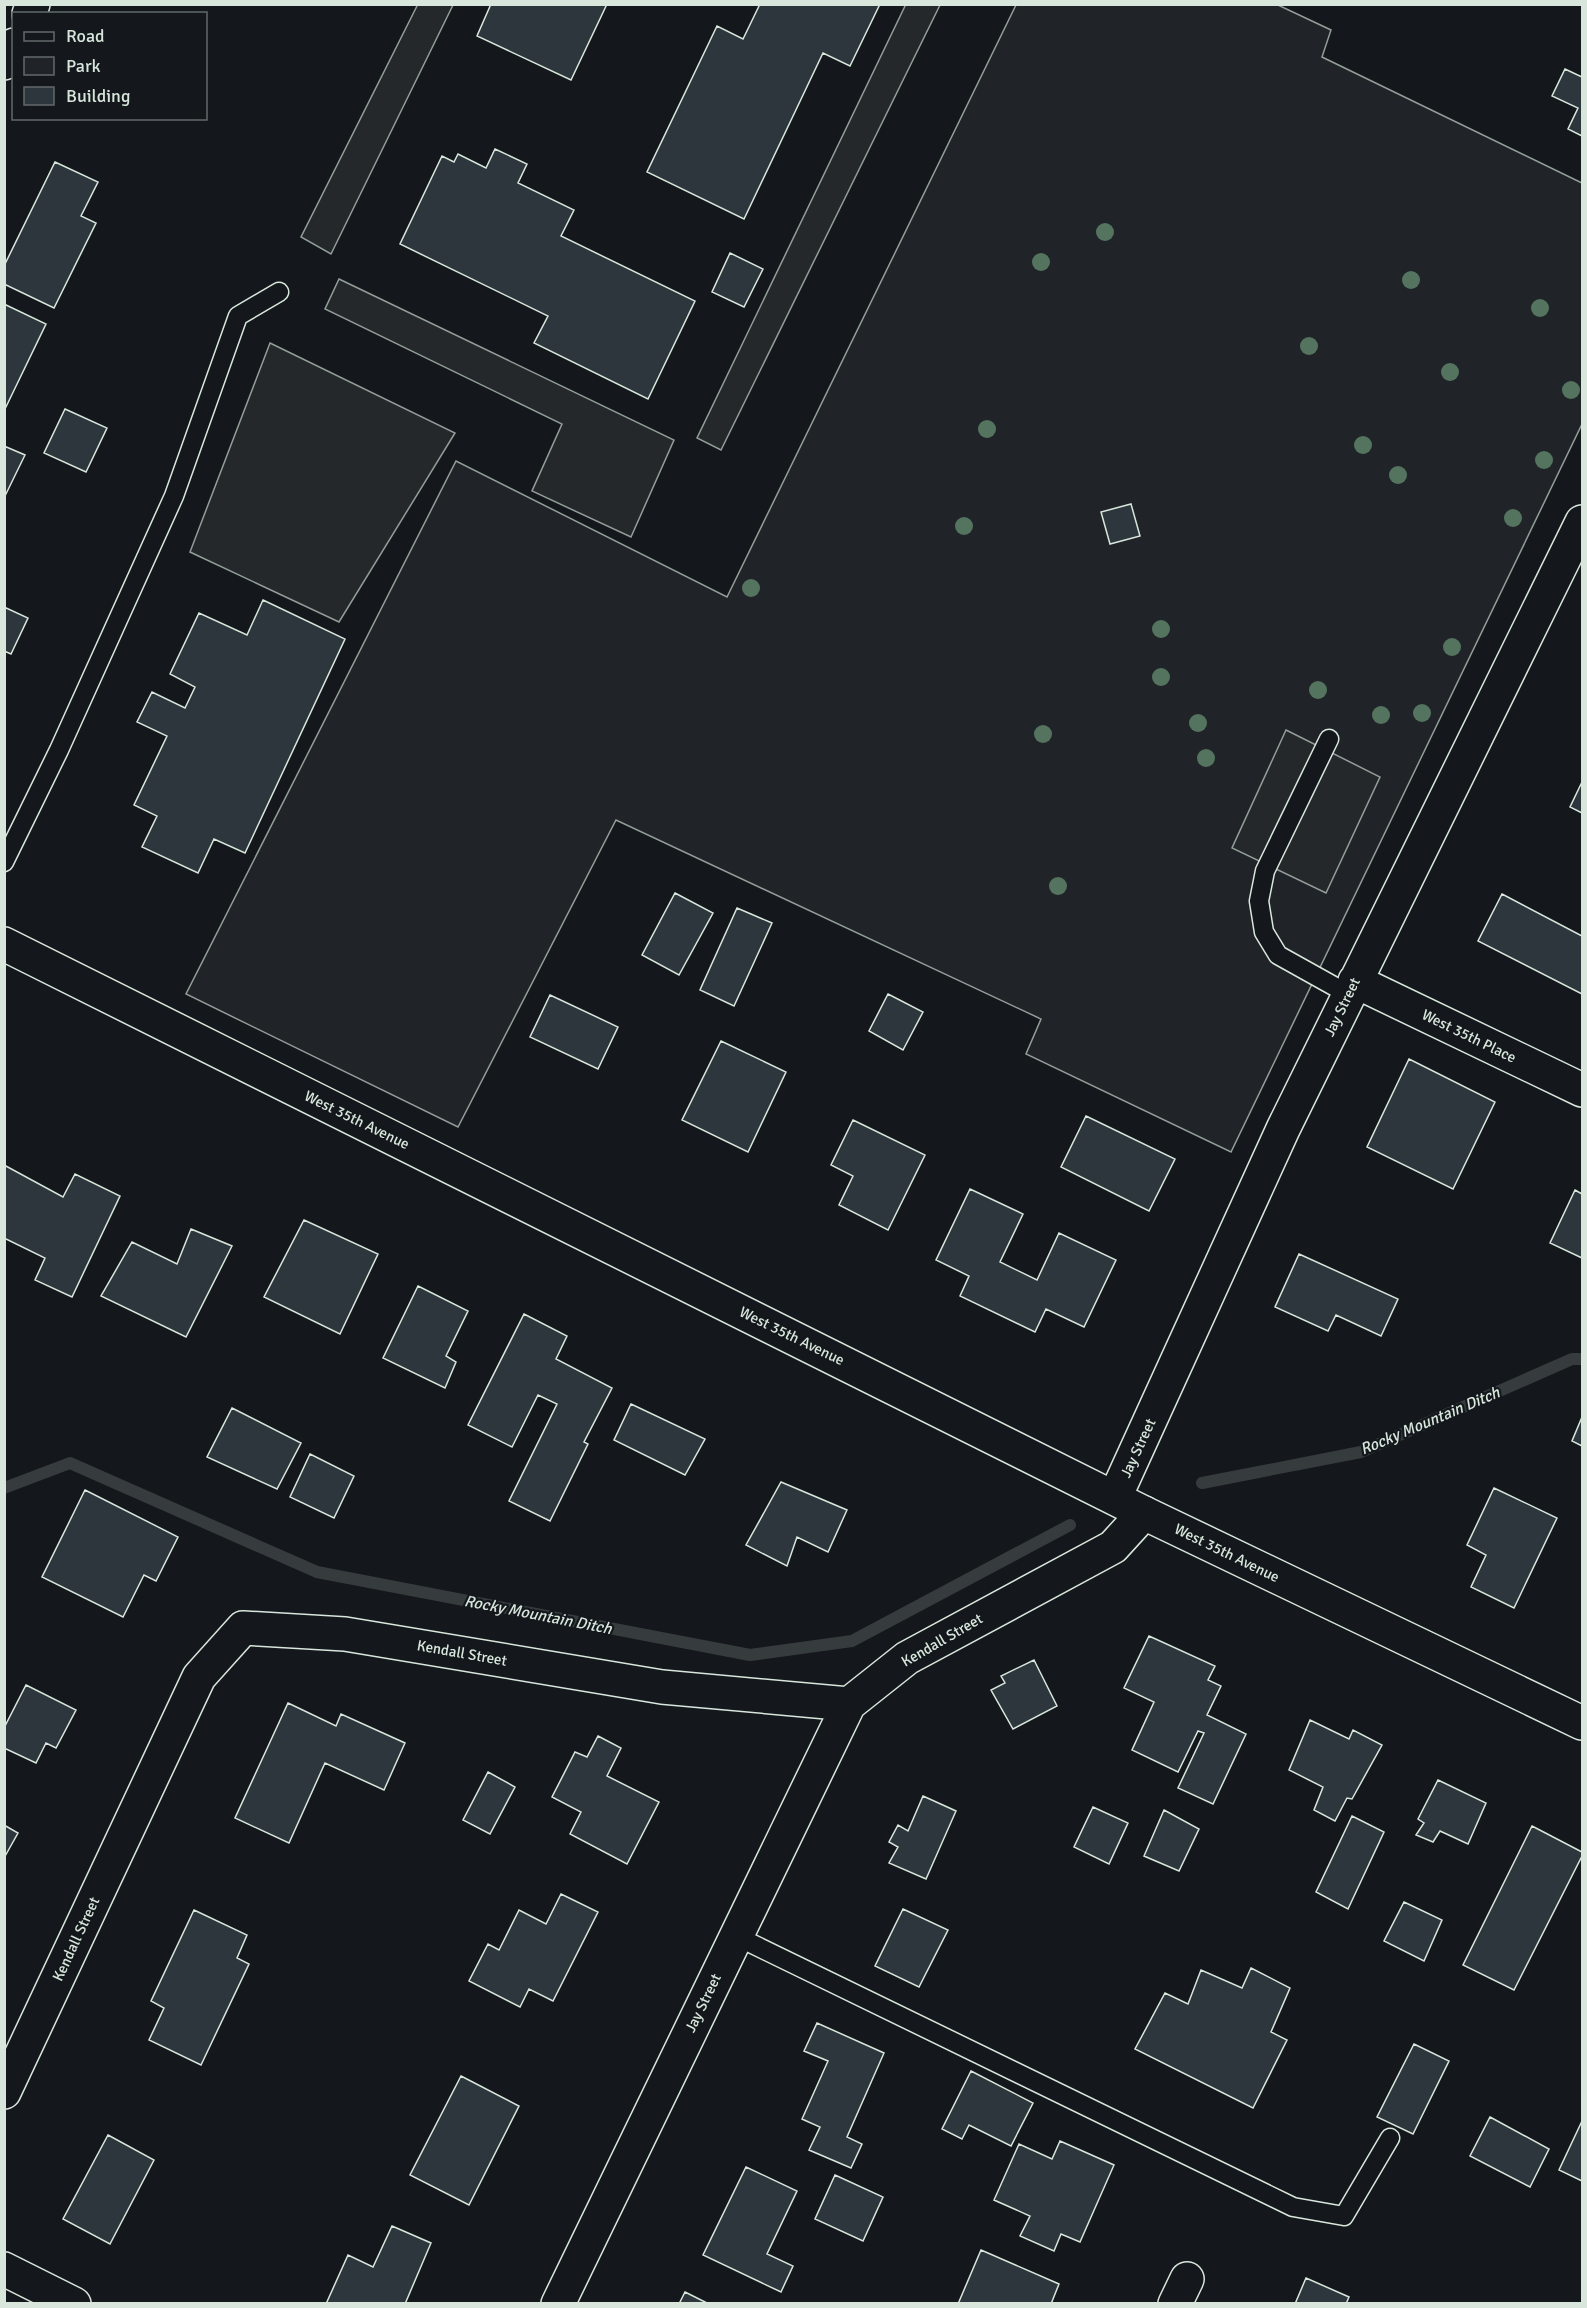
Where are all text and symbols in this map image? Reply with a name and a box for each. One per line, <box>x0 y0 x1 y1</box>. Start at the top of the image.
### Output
legend <box>12 12 207 120</box>
text: Road <box>66 25 105 47</box>
text: Park <box>66 55 101 77</box>
text: Building <box>66 85 130 107</box>
street label: Jay Street <box>1320 975 1364 1039</box>
street label: West 35th Place <box>1419 1005 1519 1067</box>
street label: West 35th Avenue <box>302 1087 412 1153</box>
street label: West 35th Avenue <box>737 1303 847 1369</box>
water label: Rocky Mountain Ditch <box>1357 1382 1504 1459</box>
street label: Jay Street <box>1117 1416 1159 1480</box>
street label: West 35th Avenue <box>1172 1520 1282 1586</box>
water label: Rocky Mountain Ditch <box>463 1591 615 1639</box>
street label: Kendall Street <box>898 1609 986 1671</box>
street label: Kendall Street <box>416 1636 508 1670</box>
street label: Kendall Street <box>49 1894 103 1984</box>
street label: Jay Street <box>681 1971 725 2035</box>

